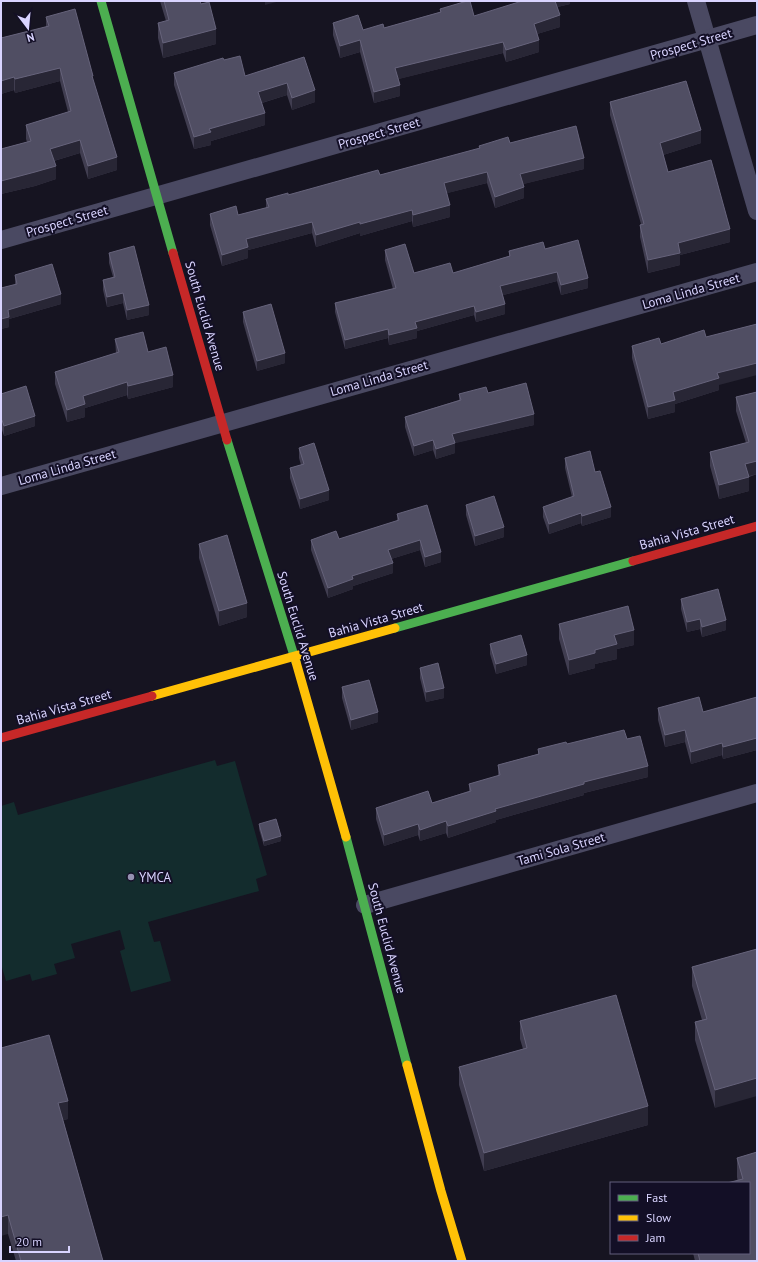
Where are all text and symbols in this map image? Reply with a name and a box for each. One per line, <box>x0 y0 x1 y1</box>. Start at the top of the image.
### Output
north arrow <box>8 8 48 48</box>
street label: Prospect Street <box>648 24 734 64</box>
text: N <box>25 30 36 45</box>
street label: Prospect Street <box>336 113 422 153</box>
street label: Prospect Street <box>24 201 110 241</box>
street label: South Euclid Avenue <box>181 259 229 373</box>
street label: Loma Linda Street <box>640 269 742 313</box>
street label: Loma Linda Street <box>328 356 430 400</box>
street label: Loma Linda Street <box>16 445 118 489</box>
street label: Bahia Vista Street <box>638 510 737 554</box>
street label: South Euclid Avenue <box>273 569 323 683</box>
street label: Bahia Vista Street <box>327 598 426 642</box>
street label: Bahia Vista Street <box>15 685 114 729</box>
street label: Tami Sola Street <box>515 828 607 870</box>
place label: YMCA <box>139 869 172 886</box>
marker: YMCA <box>126 872 136 882</box>
street label: South Euclid Avenue <box>364 881 410 995</box>
legend <box>610 1182 750 1254</box>
text: Fast <box>646 1190 667 1205</box>
text: Slow <box>646 1210 671 1225</box>
scale bar <box>10 1228 69 1254</box>
text: Jam <box>645 1230 665 1245</box>
text: 20 m <box>16 1234 42 1249</box>

